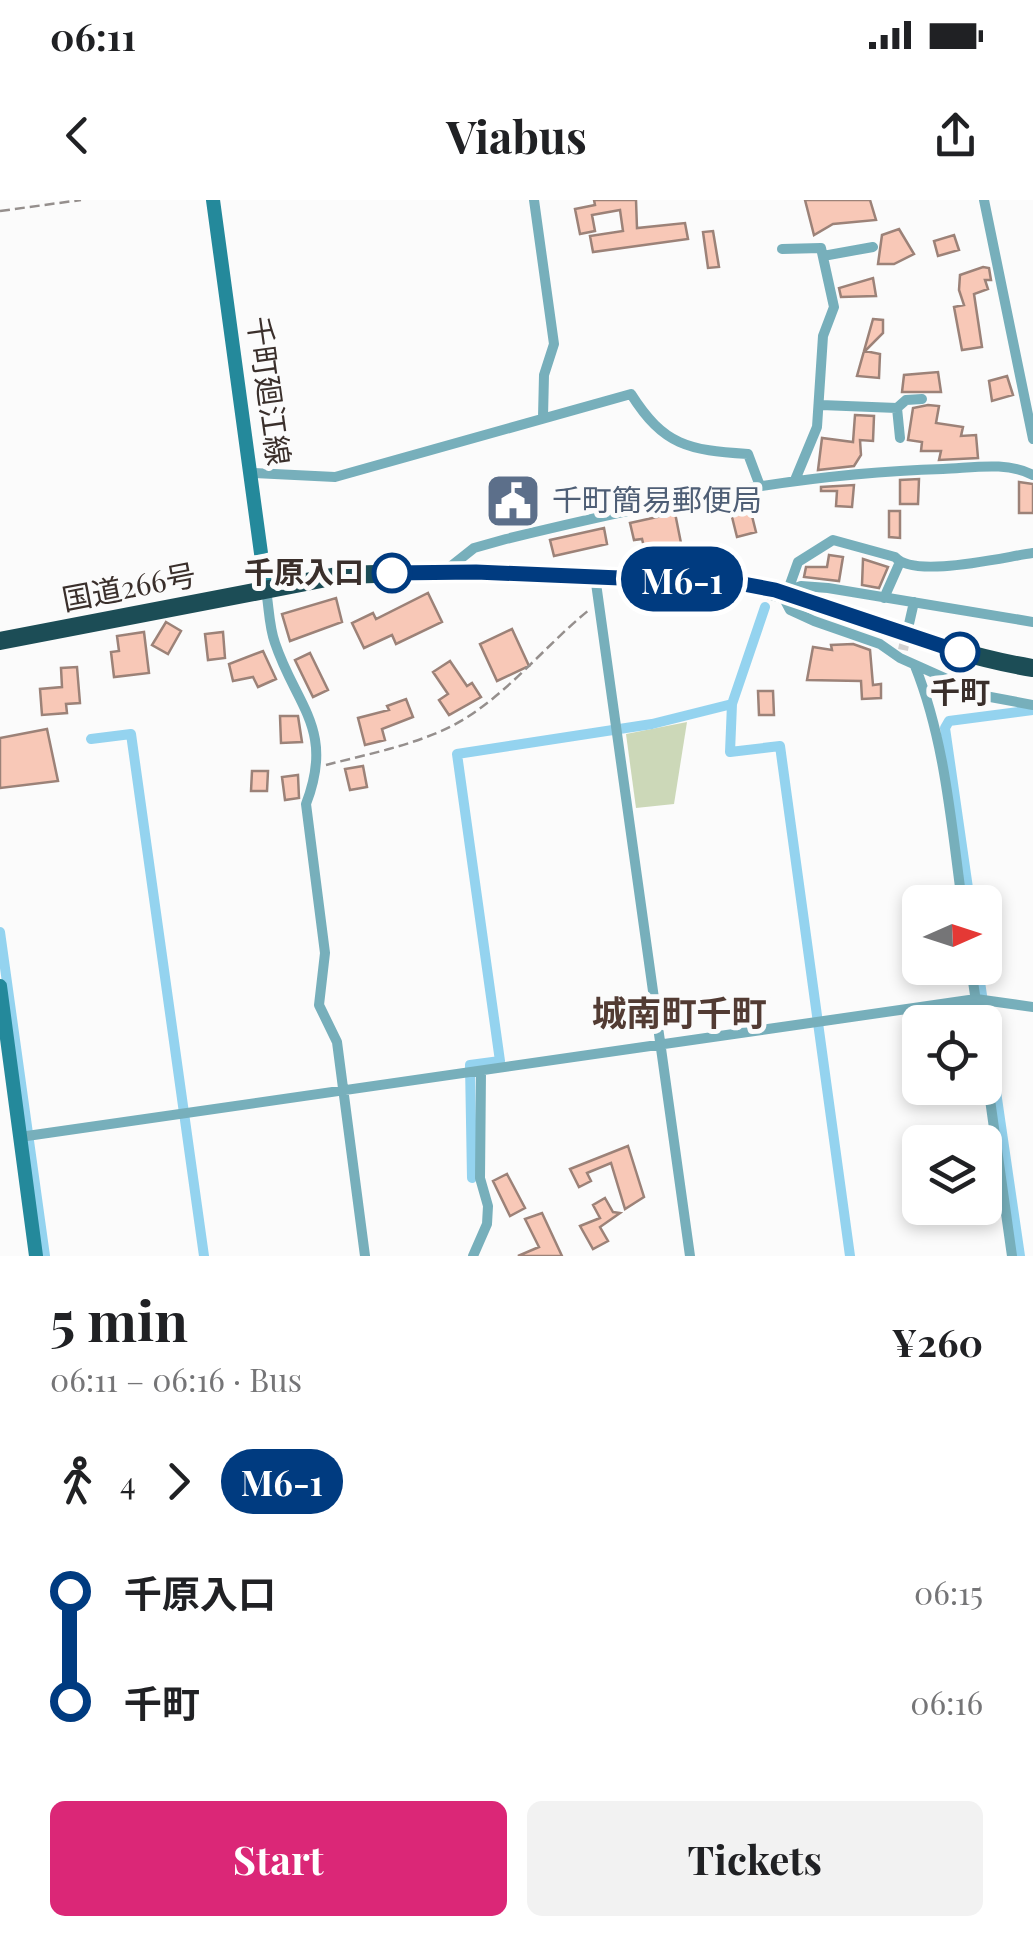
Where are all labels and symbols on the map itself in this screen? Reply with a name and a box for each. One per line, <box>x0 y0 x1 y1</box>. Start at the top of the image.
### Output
street label: 千町廻江線 <box>240 314 300 468</box>
public building icon: 千町簡易郵便局 <box>483 471 543 531</box>
place label: 千町簡易郵便局 <box>552 479 762 519</box>
line badge: M6-1 <box>612 546 752 612</box>
place label: 千原入口 <box>244 551 364 591</box>
street label: 国道266号 <box>58 553 199 619</box>
marker: 千原入口 <box>373 554 411 592</box>
marker: 千町 <box>941 633 979 671</box>
place label: 千町 <box>930 671 990 711</box>
north arrow <box>902 885 1002 985</box>
district label: 城南町千町 <box>591 988 767 1035</box>

